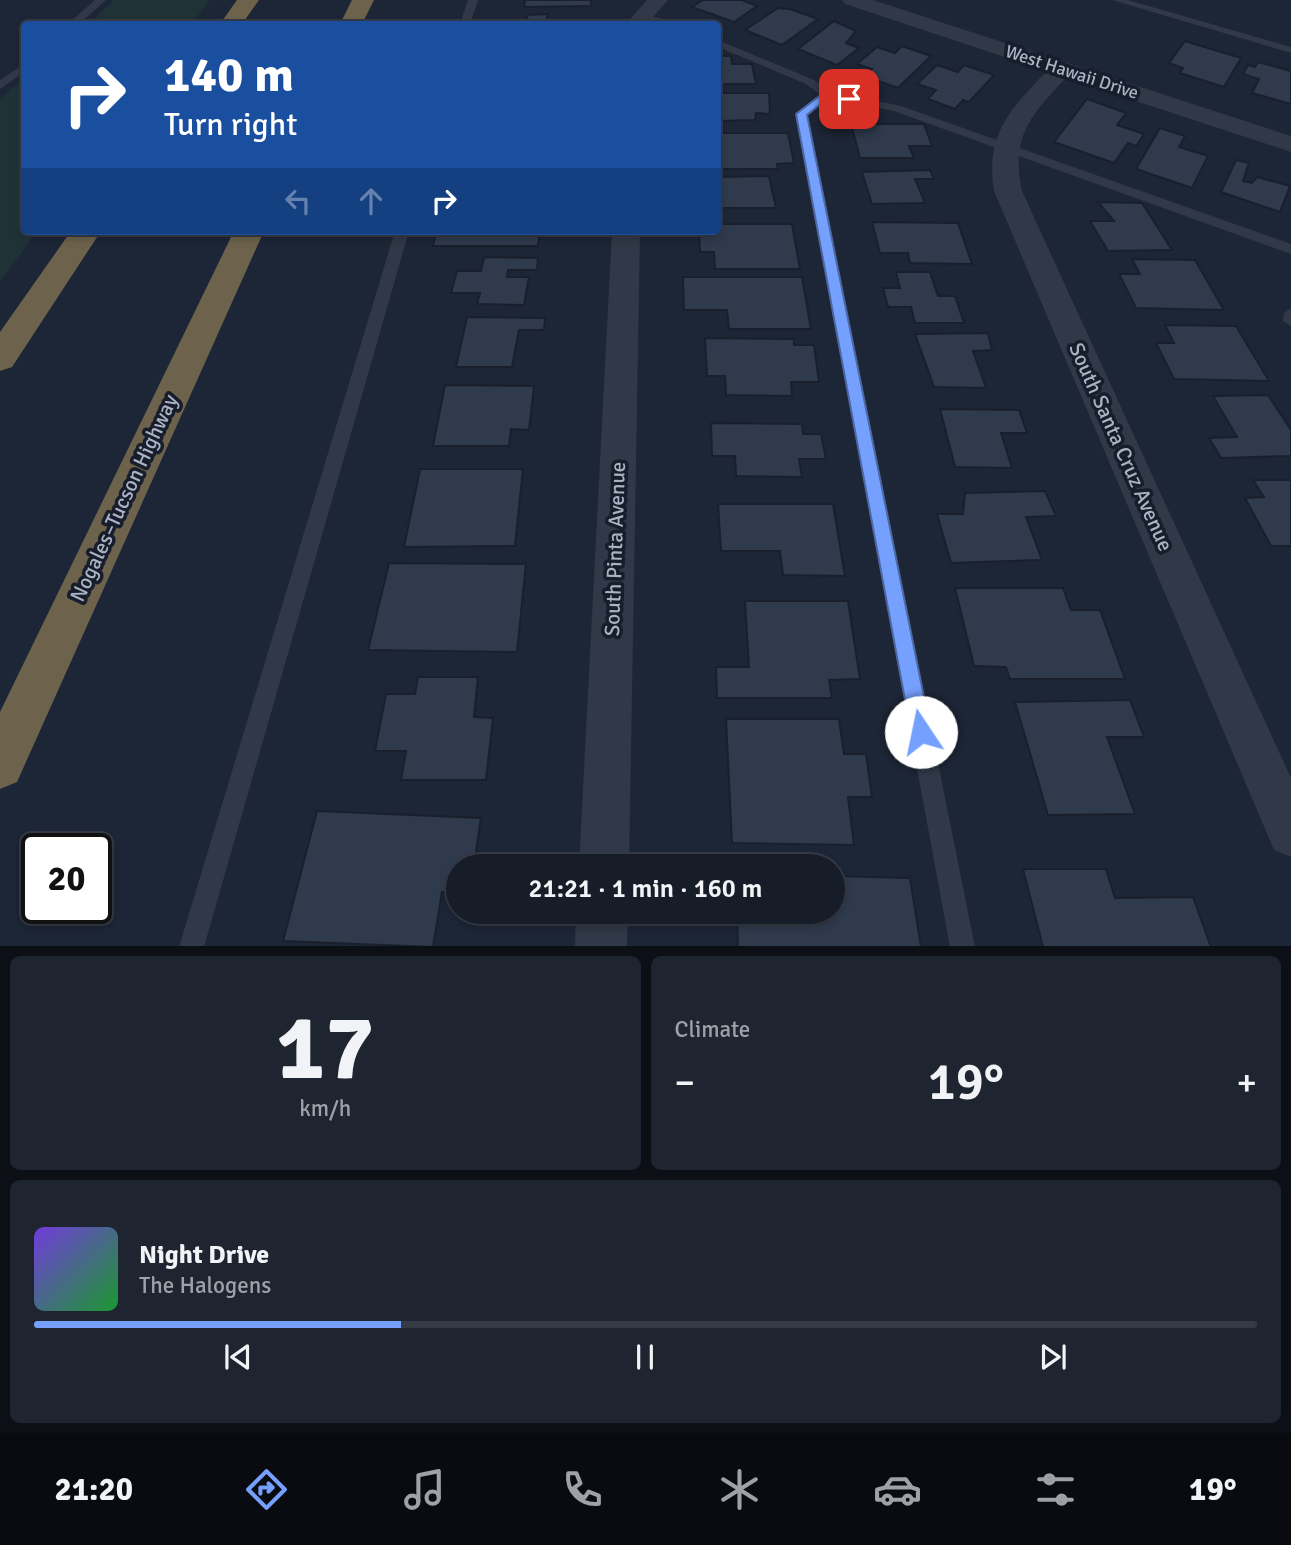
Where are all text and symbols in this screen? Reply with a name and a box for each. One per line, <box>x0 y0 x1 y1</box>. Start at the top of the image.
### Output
street label: West Hawaii Drive <box>1003 40 1141 104</box>
text: 140 m <box>164 45 294 105</box>
icon: right <box>49 49 140 140</box>
pin <box>819 69 879 129</box>
icon: arrive <box>830 80 868 118</box>
text: Turn right <box>164 105 297 144</box>
icon: left <box>279 182 317 220</box>
icon: ahead <box>352 182 390 220</box>
icon: right <box>425 182 463 220</box>
street label: South Santa Cruz Avenue <box>1063 339 1179 555</box>
street label: Nogales–Tucson Highway <box>64 390 184 606</box>
street label: South Pinta Avenue <box>599 461 631 637</box>
position arrow <box>884 695 958 769</box>
speed limit sign: 20 <box>21 833 112 924</box>
text: 21:21 · 1 min · 160 m <box>529 873 762 905</box>
text: 17 <box>276 992 374 1105</box>
text: Climate <box>675 1015 750 1044</box>
text: 19° <box>928 1050 1004 1114</box>
text: − <box>675 1059 695 1106</box>
text: + <box>1236 1059 1257 1106</box>
text: km/h <box>299 1094 351 1123</box>
text: Night Drive <box>139 1239 269 1271</box>
text: The Halogens <box>139 1271 271 1300</box>
icon: previous <box>219 1338 257 1376</box>
icon: pause <box>626 1338 664 1376</box>
icon: next <box>1034 1338 1072 1376</box>
icon: directions <box>242 1465 291 1514</box>
icon: music <box>400 1465 449 1514</box>
icon: phone <box>558 1465 607 1514</box>
icon: climate <box>715 1465 764 1514</box>
icon: car <box>873 1465 922 1514</box>
icon: filters <box>1031 1465 1080 1514</box>
text: 21:20 <box>54 1470 133 1509</box>
text: 19° <box>1189 1470 1236 1509</box>

